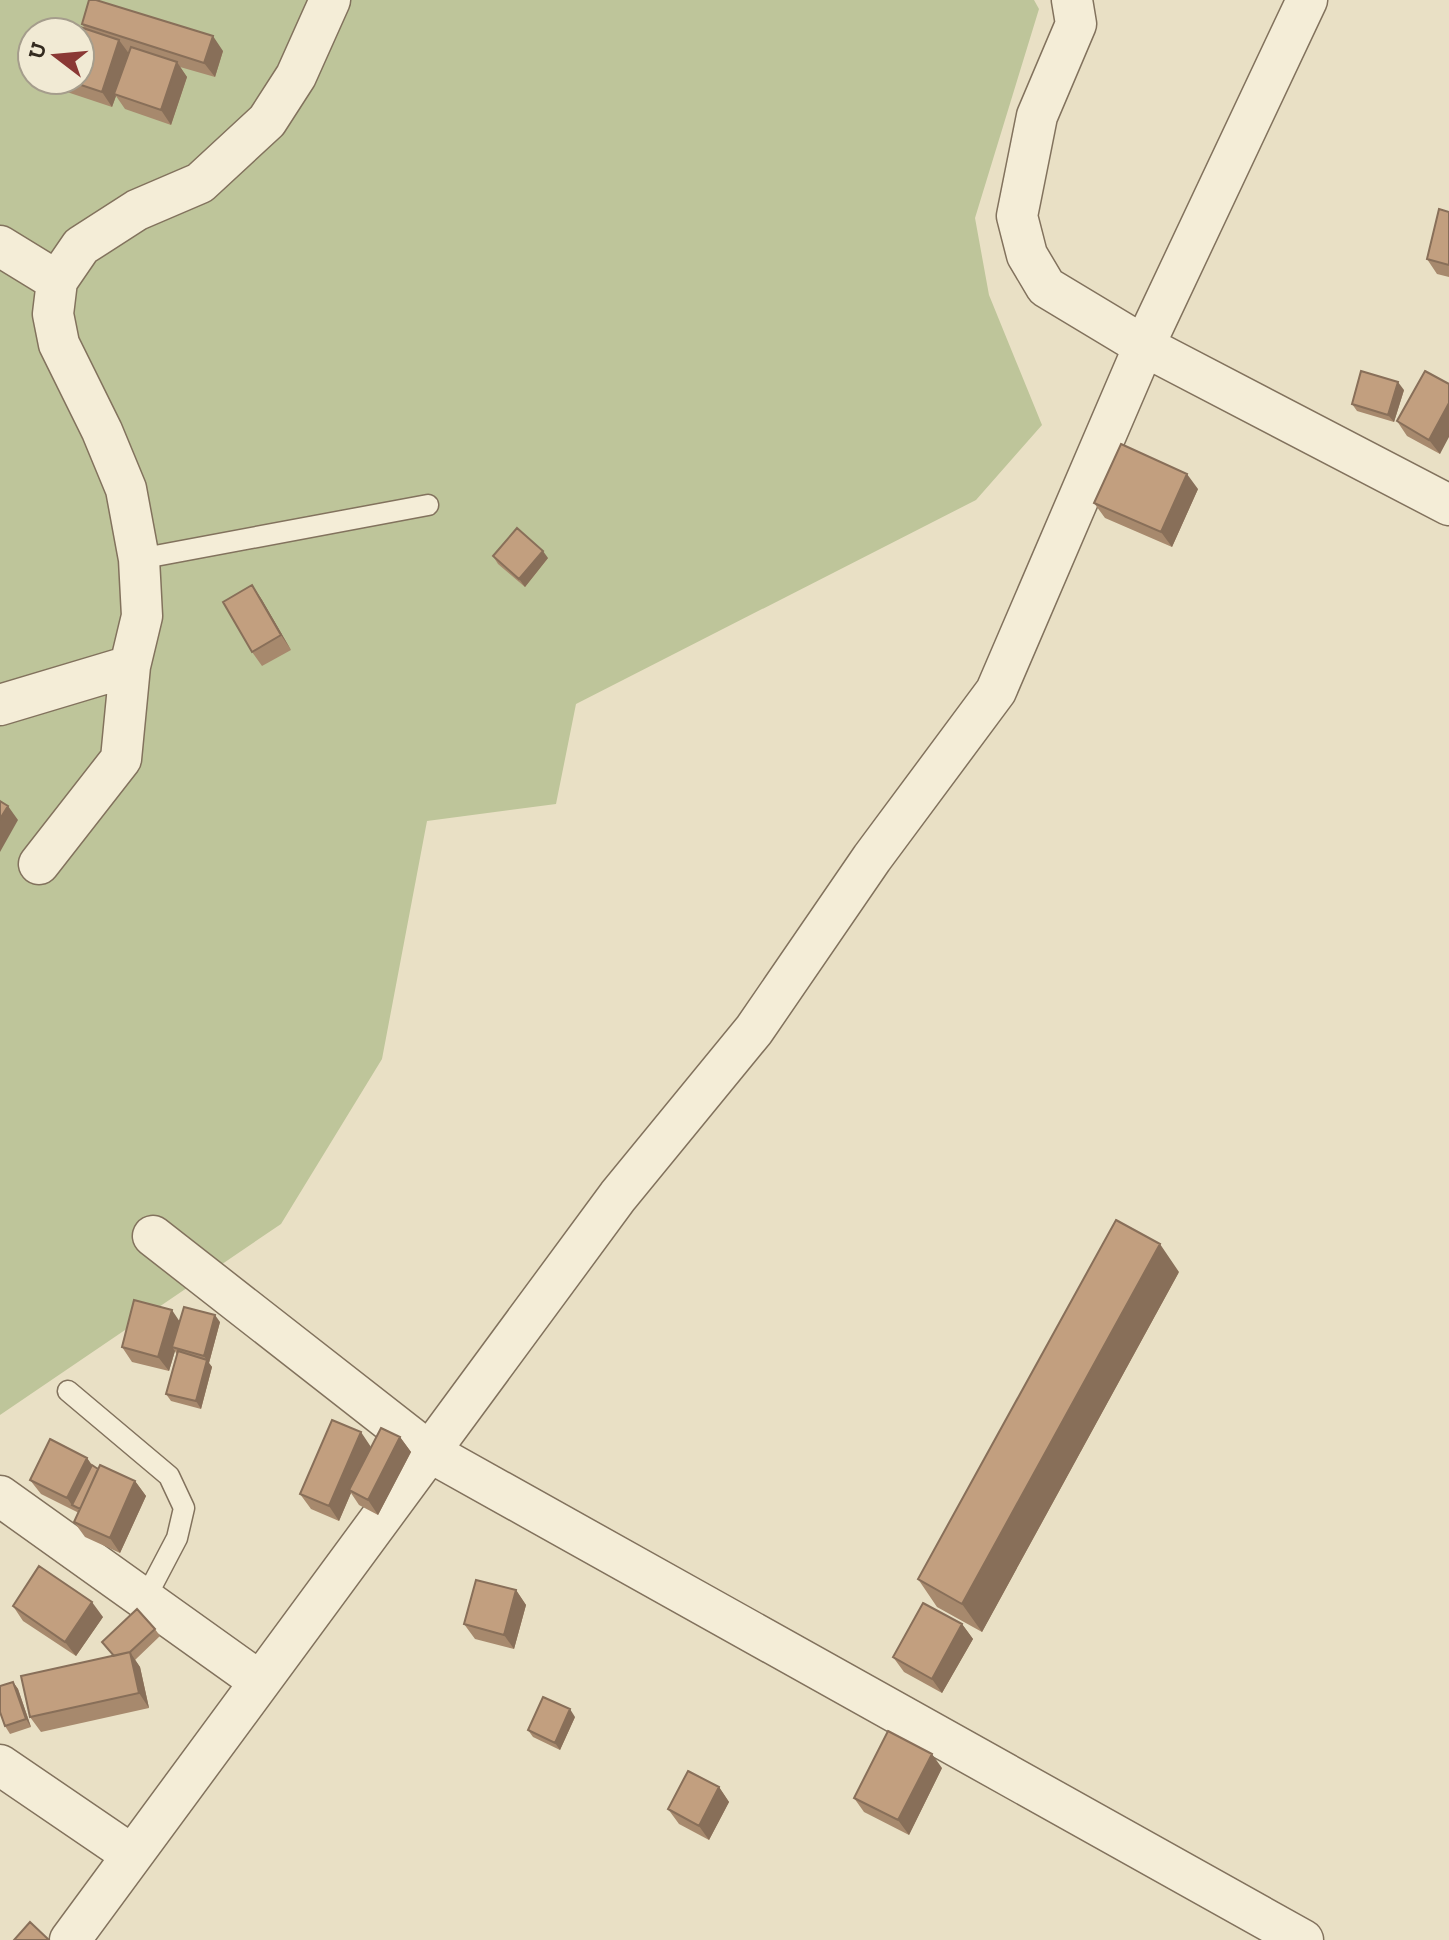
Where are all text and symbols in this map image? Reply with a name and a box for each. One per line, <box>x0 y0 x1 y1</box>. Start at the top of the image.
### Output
north arrow <box>16 16 96 96</box>
text: U <box>22 39 52 62</box>

